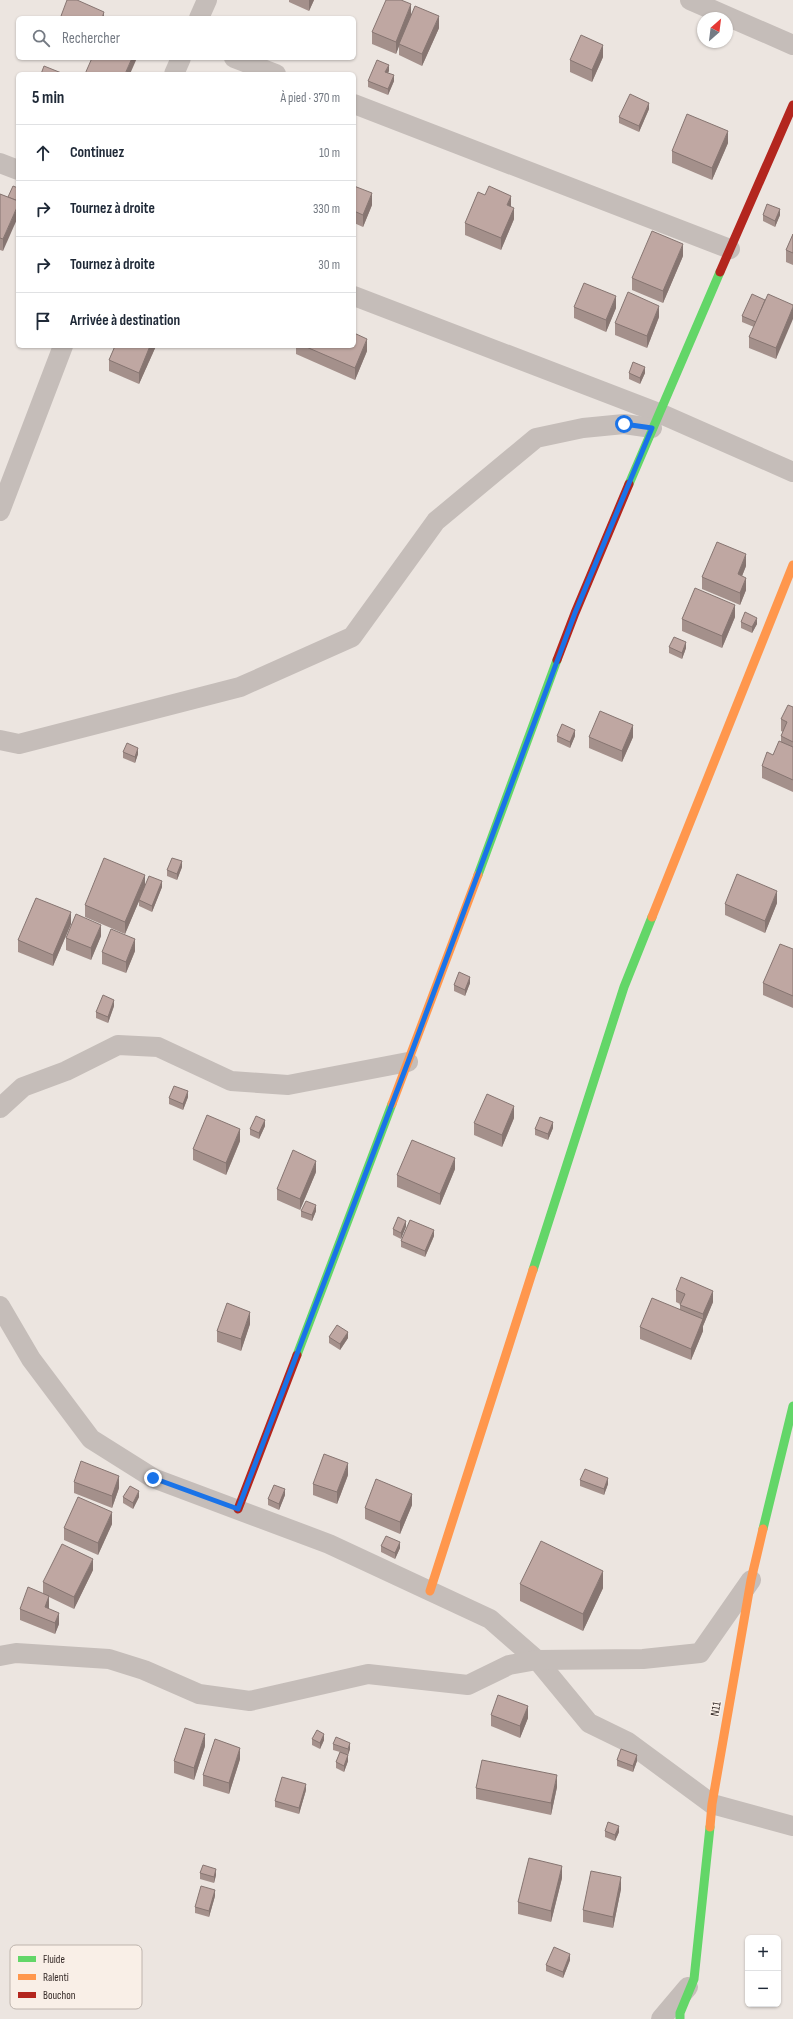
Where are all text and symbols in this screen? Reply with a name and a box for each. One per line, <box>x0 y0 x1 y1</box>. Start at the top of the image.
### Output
north arrow <box>697 12 733 48</box>
search box <box>16 16 356 60</box>
icon: search <box>30 27 52 49</box>
text: Rechercher <box>62 29 120 48</box>
text: 5 min <box>32 88 64 108</box>
text: À pied · 370 m <box>280 90 340 106</box>
icon: ahead <box>32 142 54 164</box>
text: Continuez <box>70 143 124 162</box>
text: 10 m <box>319 145 340 161</box>
icon: right <box>32 198 54 220</box>
text: Tournez à droite <box>70 199 155 218</box>
text: 330 m <box>313 201 340 217</box>
icon: right <box>32 254 54 276</box>
text: Tournez à droite <box>70 255 155 274</box>
text: 30 m <box>318 257 340 273</box>
icon: arrive <box>32 310 54 332</box>
text: Arrivée à destination <box>70 311 180 330</box>
route start <box>615 415 633 433</box>
route end <box>144 1469 162 1487</box>
street label: N11 <box>707 1700 725 1717</box>
map controls <box>745 1935 781 2007</box>
button: + <box>745 1935 781 1971</box>
legend <box>10 1945 142 2009</box>
text: Fluide <box>43 1953 65 1966</box>
text: Ralenti <box>43 1971 69 1984</box>
button: − <box>745 1971 781 2007</box>
text: Bouchon <box>43 1989 76 2002</box>

